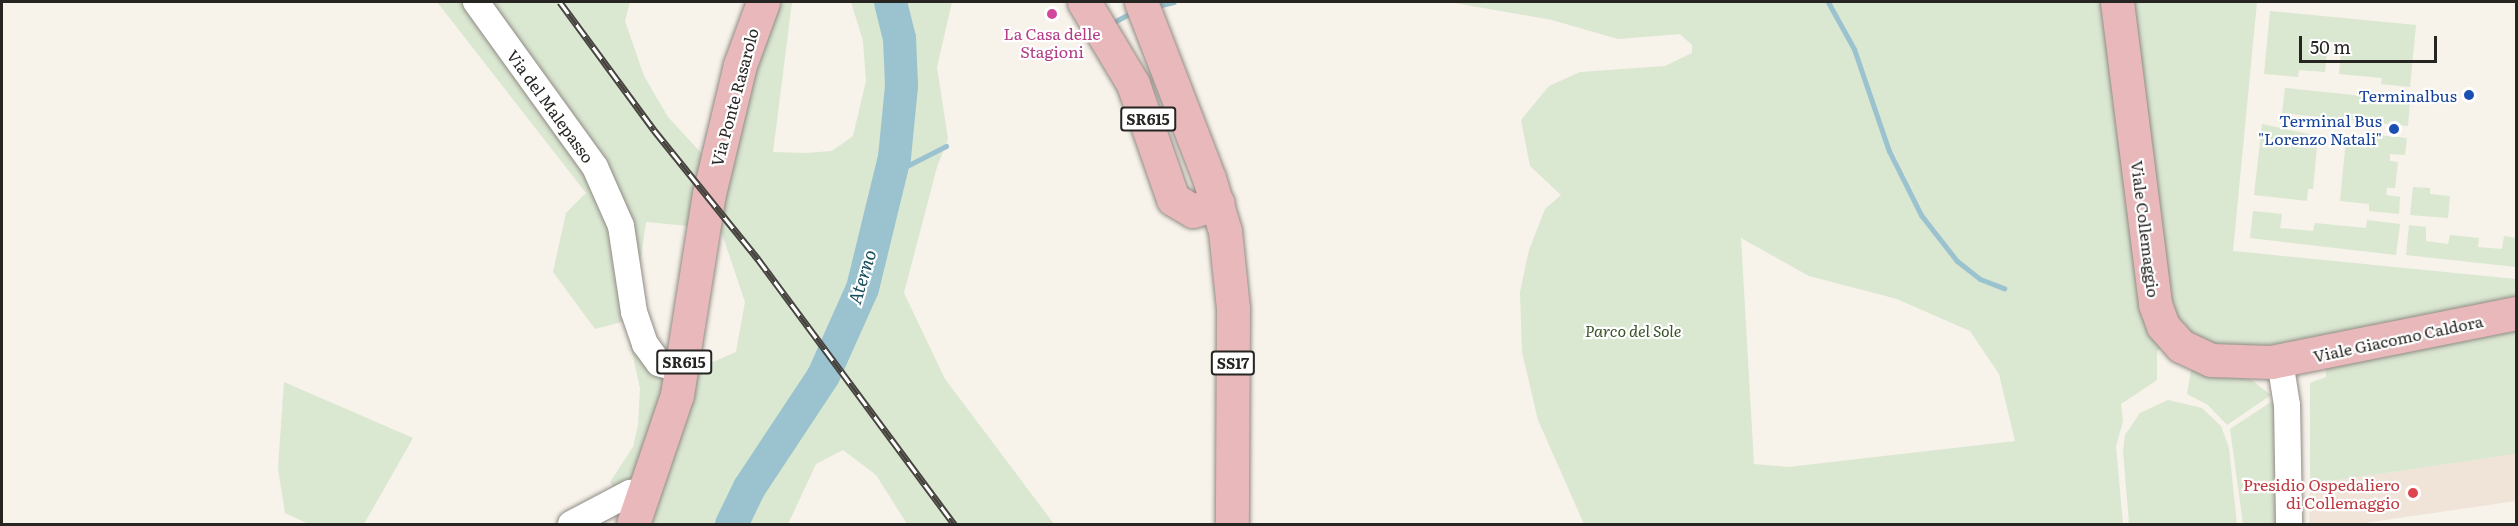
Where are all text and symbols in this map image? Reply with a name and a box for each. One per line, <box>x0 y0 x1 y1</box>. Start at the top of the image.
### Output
marker: La Casa delle Stagioni <box>1045 7 1059 21</box>
place label: La Casa delle Stagioni <box>1003 23 1101 61</box>
scale bar <box>2302 24 2440 62</box>
street label: Via Ponte Rasarolo <box>706 26 762 168</box>
text: 50 m <box>2310 33 2351 60</box>
street label: Via del Malepasso <box>504 46 598 166</box>
place label: Terminalbus <box>2358 85 2457 105</box>
marker: Terminalbus <box>2462 88 2476 102</box>
road number: SR615 <box>1120 107 1176 131</box>
place label: Terminal Bus "Lorenzo Natali" <box>2258 110 2382 148</box>
marker: Terminal Bus "Lorenzo Natali" <box>2387 122 2401 136</box>
street label: Viale Collemaggio <box>2128 159 2164 299</box>
water label: Aterno <box>843 247 881 307</box>
street label: Viale Giacomo Caldora <box>2311 311 2485 365</box>
park label: Parco del Sole <box>1585 320 1681 340</box>
road number: SR615 <box>656 350 712 374</box>
road number: SS17 <box>1210 351 1256 375</box>
place label: Presidio Ospedaliero di Collemaggio <box>2243 474 2400 512</box>
marker: Presidio Ospedaliero di Collemaggio <box>2404 484 2422 502</box>

